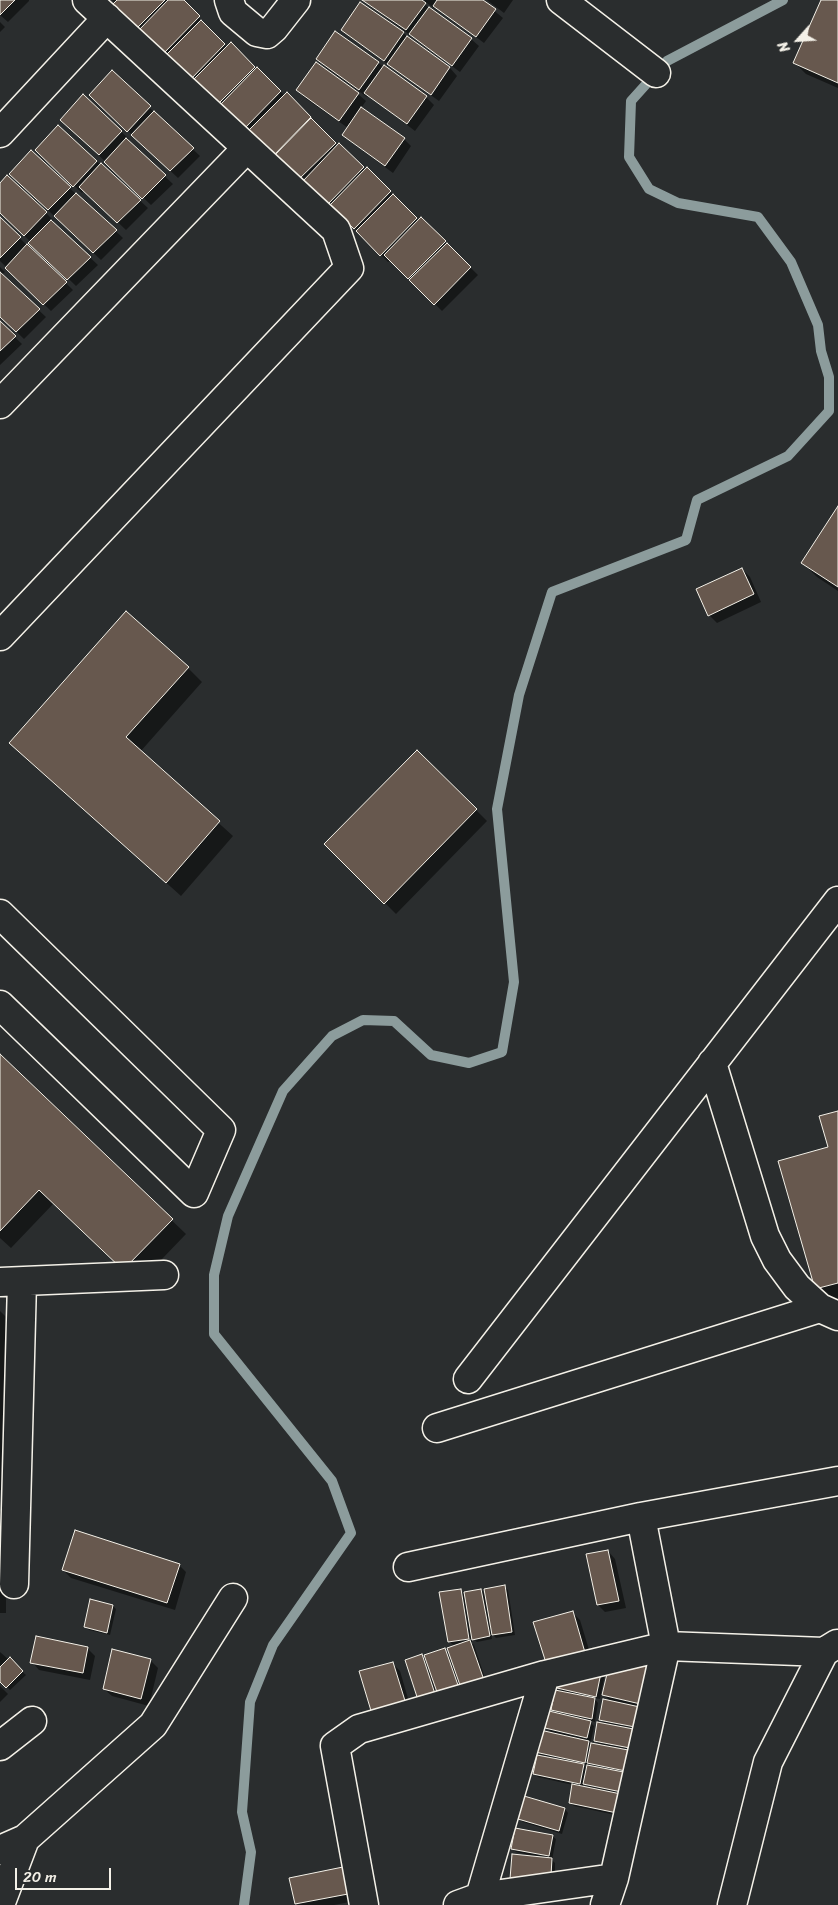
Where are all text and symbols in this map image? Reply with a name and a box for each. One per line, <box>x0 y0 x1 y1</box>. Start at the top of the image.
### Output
north arrow <box>773 15 823 65</box>
text: N <box>771 37 797 57</box>
scale bar <box>18 1858 114 1890</box>
text: 20 m <box>23 1864 57 1890</box>

